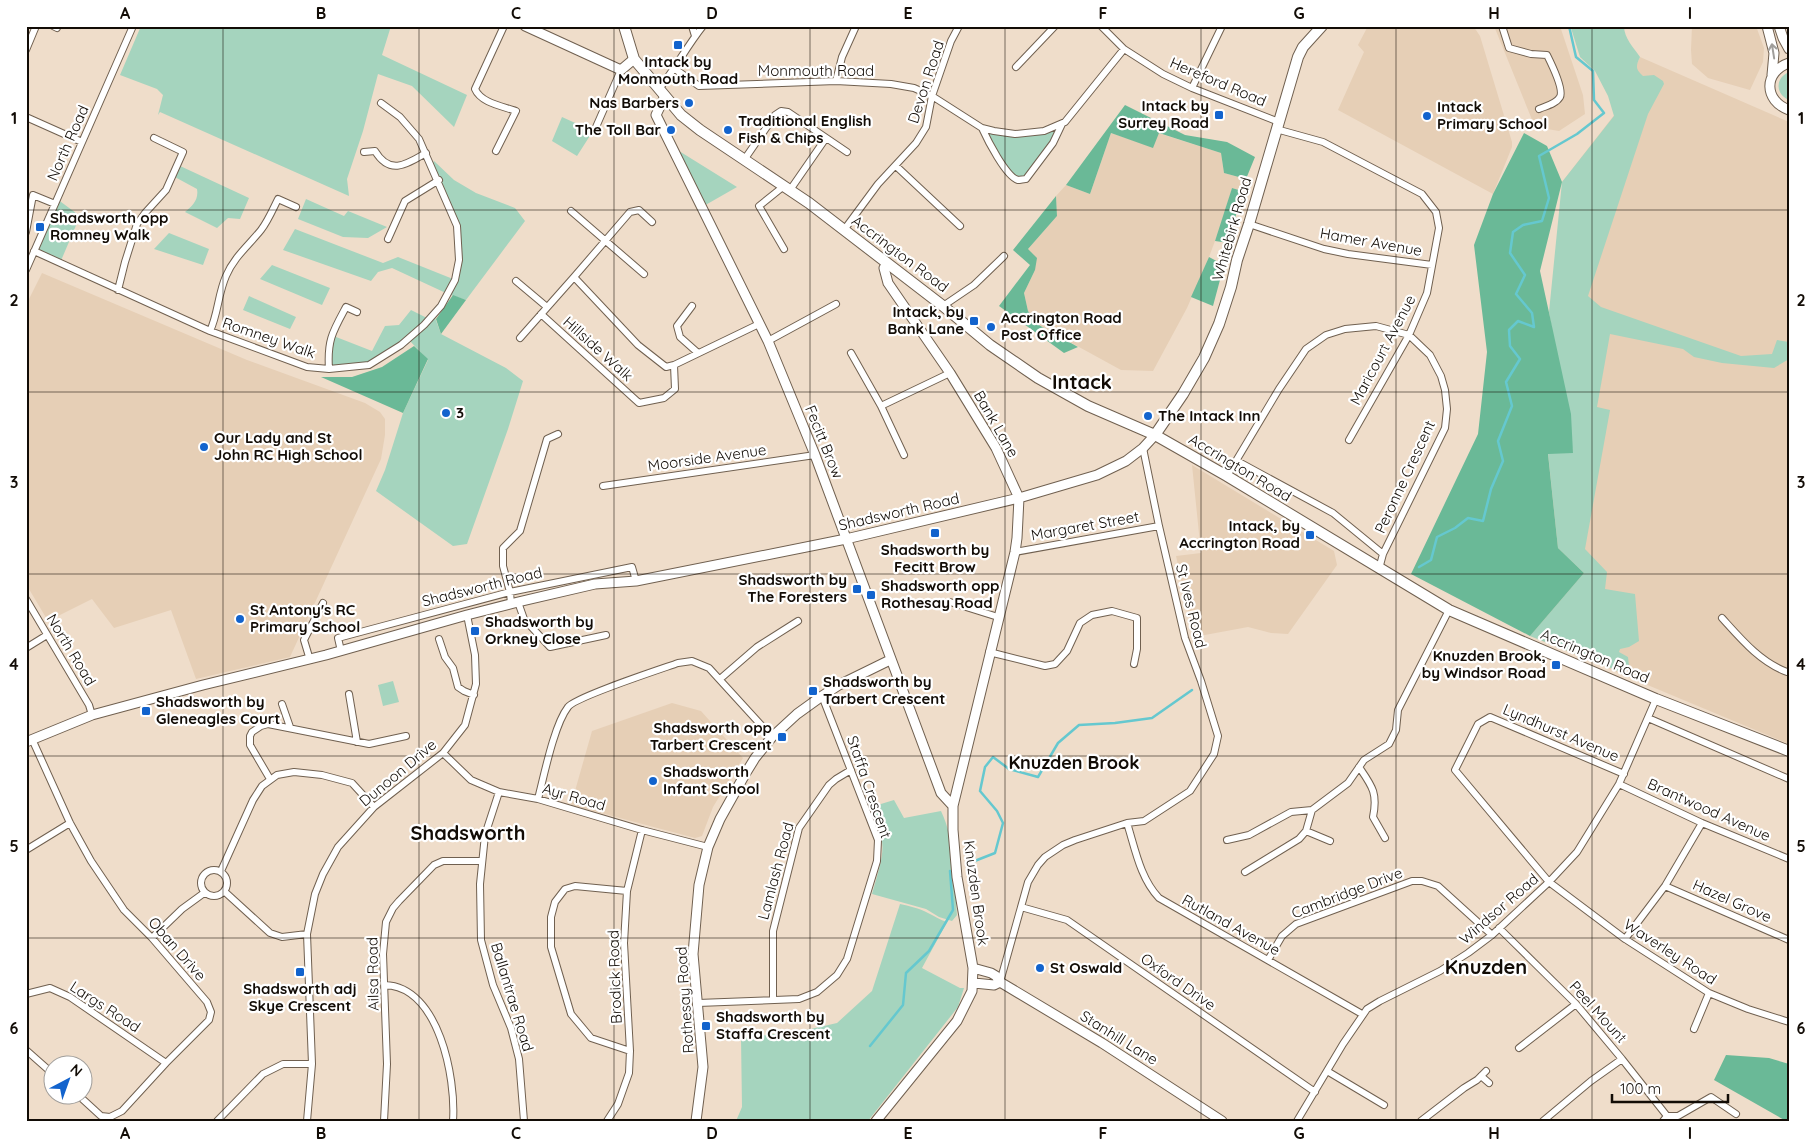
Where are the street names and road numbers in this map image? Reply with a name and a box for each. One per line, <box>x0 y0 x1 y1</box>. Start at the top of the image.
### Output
street label: Devon Road <box>903 38 948 126</box>
street label: Hereford Road <box>1167 53 1269 110</box>
street label: Monmouth Road <box>758 61 874 80</box>
street label: North Road <box>42 102 93 184</box>
street label: Whitebirk Road <box>1208 175 1255 283</box>
street label: Accrington Road <box>848 211 952 296</box>
street label: Hamer Avenue <box>1319 223 1424 260</box>
street label: Maricourt Avenue <box>1346 291 1420 408</box>
street label: Hillside Walk <box>559 312 637 385</box>
street label: Romney Walk <box>220 313 318 362</box>
street label: Bank Lane <box>970 387 1023 460</box>
street label: Fecitt Brow <box>801 402 848 481</box>
street label: Peronne Crescent <box>1370 417 1439 536</box>
street label: Accrington Road <box>1186 429 1295 506</box>
street label: Moorside Avenue <box>646 440 767 475</box>
street label: Shadsworth Road <box>837 488 961 535</box>
street label: Margaret Street <box>1029 507 1140 544</box>
street label: Shadsworth Road <box>420 562 544 611</box>
street label: St Ives Road <box>1172 562 1211 650</box>
street label: North Road <box>43 610 100 689</box>
street label: Accrington Road <box>1538 624 1652 687</box>
street label: Lyndhurst Avenue <box>1500 700 1622 766</box>
street label: Staffa Crescent <box>843 733 896 841</box>
street label: Dunoon Drive <box>355 735 440 810</box>
street label: Brantwood Avenue <box>1645 774 1774 845</box>
street label: Ayr Road <box>540 778 608 815</box>
street label: Lamlash Road <box>753 820 798 922</box>
street label: Knuzden Brook <box>960 839 993 947</box>
street label: Cambridge Drive <box>1289 863 1405 922</box>
street label: Windsor Road <box>1455 869 1542 948</box>
street label: Hazel Grove <box>1690 875 1775 926</box>
street label: Rutland Avenue <box>1179 890 1284 959</box>
street label: Oban Drive <box>144 913 210 985</box>
street label: Waverley Road <box>1620 915 1720 989</box>
street label: Brodick Road <box>603 930 626 1024</box>
street label: Ailsa Road <box>362 937 383 1011</box>
street label: Ballantrae Road <box>487 940 538 1054</box>
street label: Rothesay Road <box>671 946 698 1054</box>
street label: Oxford Drive <box>1137 949 1219 1014</box>
street label: Largs Road <box>66 977 144 1036</box>
street label: Peel Mount <box>1566 977 1631 1047</box>
street label: Stanhill Lane <box>1077 1006 1162 1069</box>

